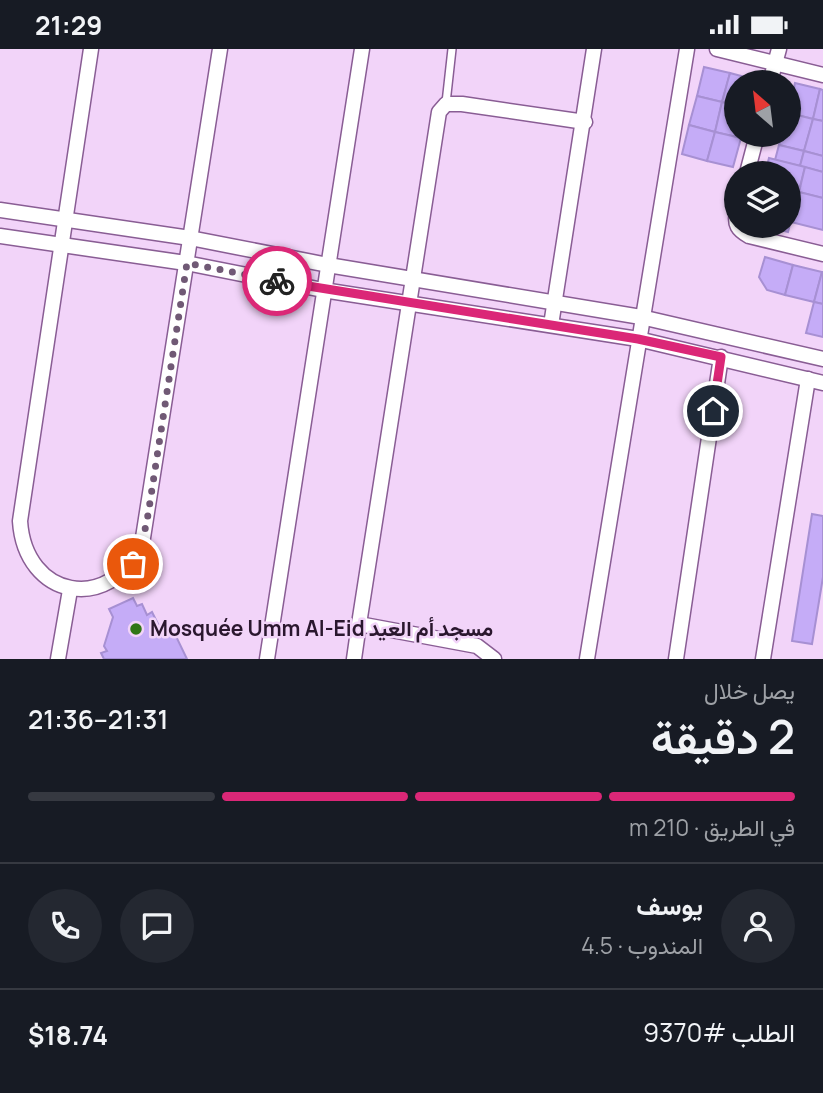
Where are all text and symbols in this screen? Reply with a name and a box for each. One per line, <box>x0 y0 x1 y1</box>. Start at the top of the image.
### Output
text: 21:29 <box>35 7 102 43</box>
north arrow <box>724 70 802 147</box>
map controls <box>724 70 801 238</box>
button: layers <box>724 161 801 238</box>
courier <box>242 246 312 316</box>
icon: bike <box>258 262 296 300</box>
pin <box>683 381 743 441</box>
icon: home <box>694 392 732 430</box>
pin <box>103 534 163 594</box>
icon: bag <box>114 545 152 583</box>
place label: Mosquée Umm Al-Eid مسجد أم العيد <box>150 614 493 643</box>
marker: Mosquée Umm Al-Eid مسجد أم العيد <box>128 621 144 637</box>
text: يصل خلال <box>704 674 795 706</box>
text: 21:31–21:36 <box>28 701 168 737</box>
text: 2 دقيقة <box>651 705 795 768</box>
text: في الطريق · 210 m <box>629 811 795 843</box>
text: يوسف <box>636 887 703 923</box>
button: phone <box>28 889 102 963</box>
button: chat <box>120 889 194 963</box>
button: person <box>721 889 795 963</box>
text: المندوب · 4.5 <box>581 929 703 961</box>
text: الطلب #9370 <box>643 1014 795 1050</box>
text: $18.74 <box>28 1017 108 1053</box>

